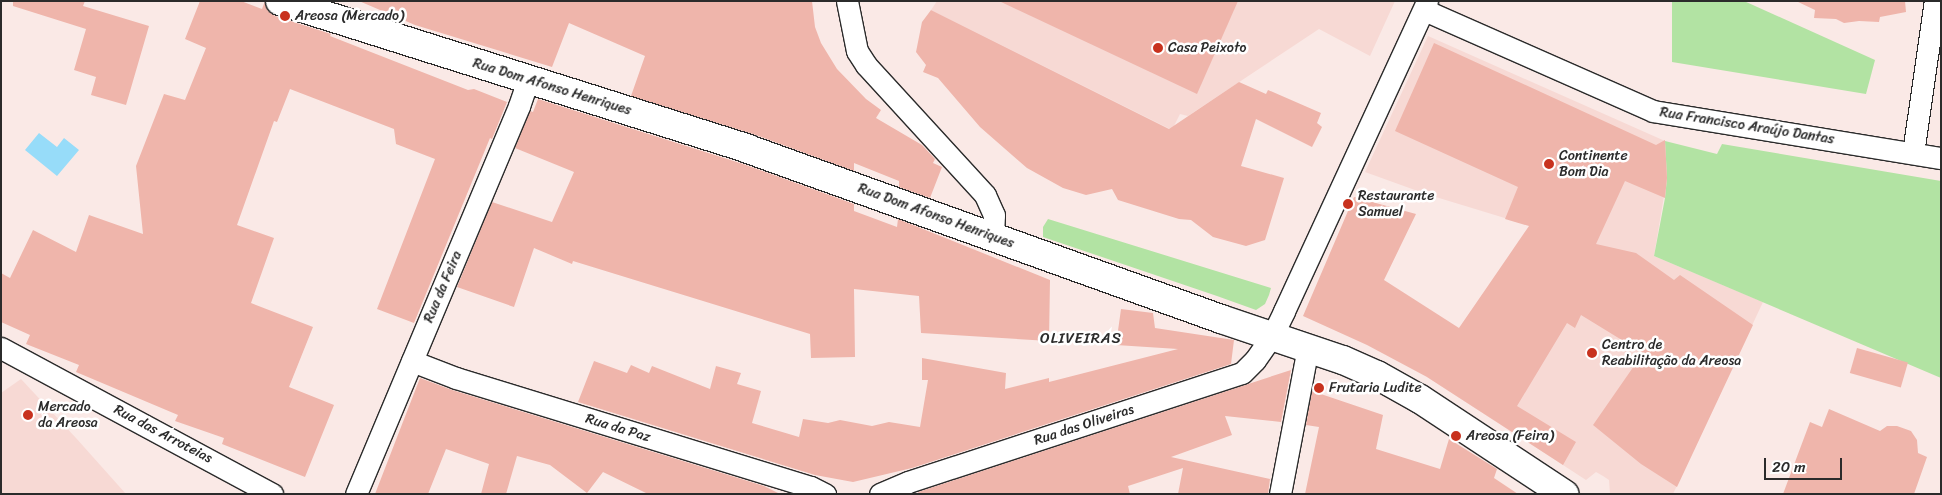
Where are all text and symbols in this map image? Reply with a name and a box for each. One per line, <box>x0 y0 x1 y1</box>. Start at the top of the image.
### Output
place label: Areosa (Mercado) <box>295 8 404 24</box>
marker: Areosa (Mercado) <box>279 10 291 22</box>
place label: Casa Peixoto <box>1168 40 1248 56</box>
marker: Casa Peixoto <box>1152 42 1164 54</box>
street label: Rua Dom Afonso Henriques <box>471 55 633 119</box>
street label: Rua Francisco Araújo Dantas <box>1659 104 1835 148</box>
place label: Continente Bom Dia <box>1559 148 1628 180</box>
marker: Continente Bom Dia <box>1543 158 1555 170</box>
street label: Rua Dom Afonso Henriques <box>855 180 1017 252</box>
place label: Restaurante Samuel <box>1358 188 1434 220</box>
marker: Restaurante Samuel <box>1342 198 1354 210</box>
street label: Rua da Feira <box>420 249 466 325</box>
district label: OLIVEIRAS <box>1039 330 1123 348</box>
place label: Centro de Reabilitação da Areosa <box>1602 337 1742 370</box>
marker: Centro de Reabilitação da Areosa <box>1586 347 1598 359</box>
place label: Frutaria Ludite <box>1329 380 1421 396</box>
marker: Frutaria Ludite <box>1313 382 1325 394</box>
place label: Mercado da Areosa <box>38 399 99 432</box>
street label: Rua das Arroteias <box>111 401 215 467</box>
street label: Rua das Oliveiras <box>1032 401 1136 449</box>
marker: Mercado da Areosa <box>22 409 34 421</box>
street label: Rua da Paz <box>584 410 652 446</box>
place label: Areosa (Feira) <box>1466 428 1554 444</box>
marker: Areosa (Feira) <box>1450 430 1462 442</box>
scale bar <box>1767 448 1844 480</box>
text: 20 m <box>1772 454 1806 480</box>

